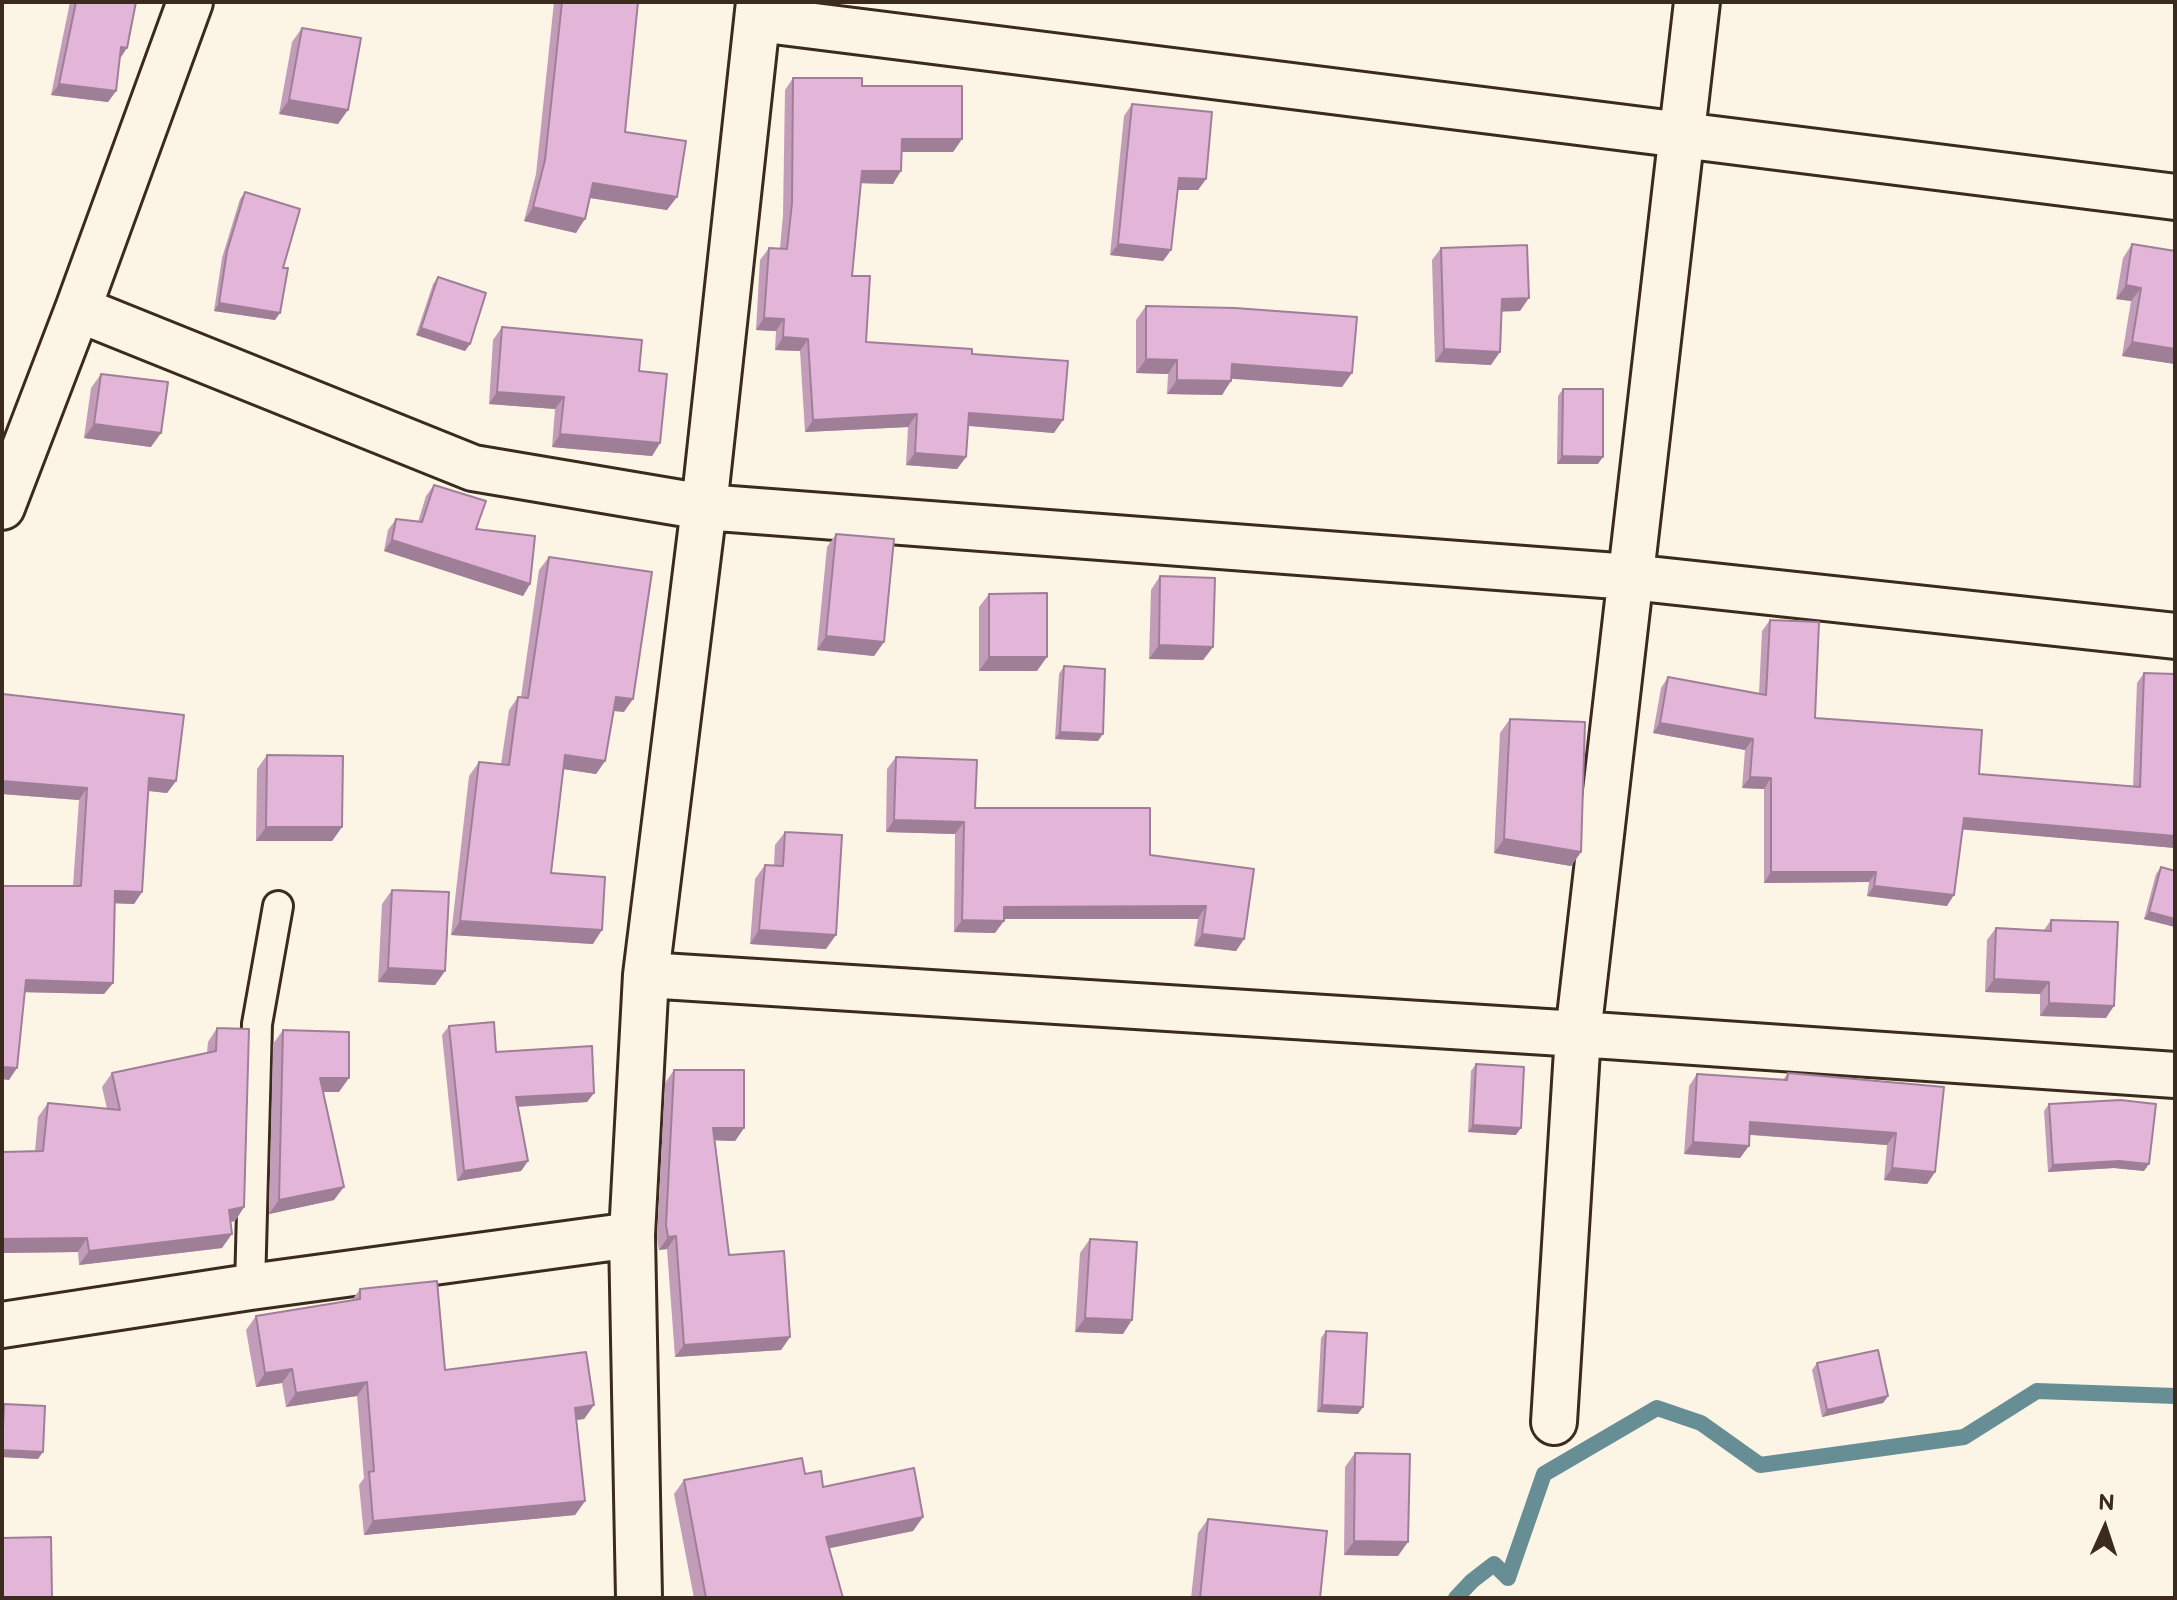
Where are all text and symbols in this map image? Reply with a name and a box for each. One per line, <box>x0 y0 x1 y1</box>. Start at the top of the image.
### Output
north arrow <box>2065 1488 2145 1568</box>
text: N <box>2097 1490 2115 1517</box>

